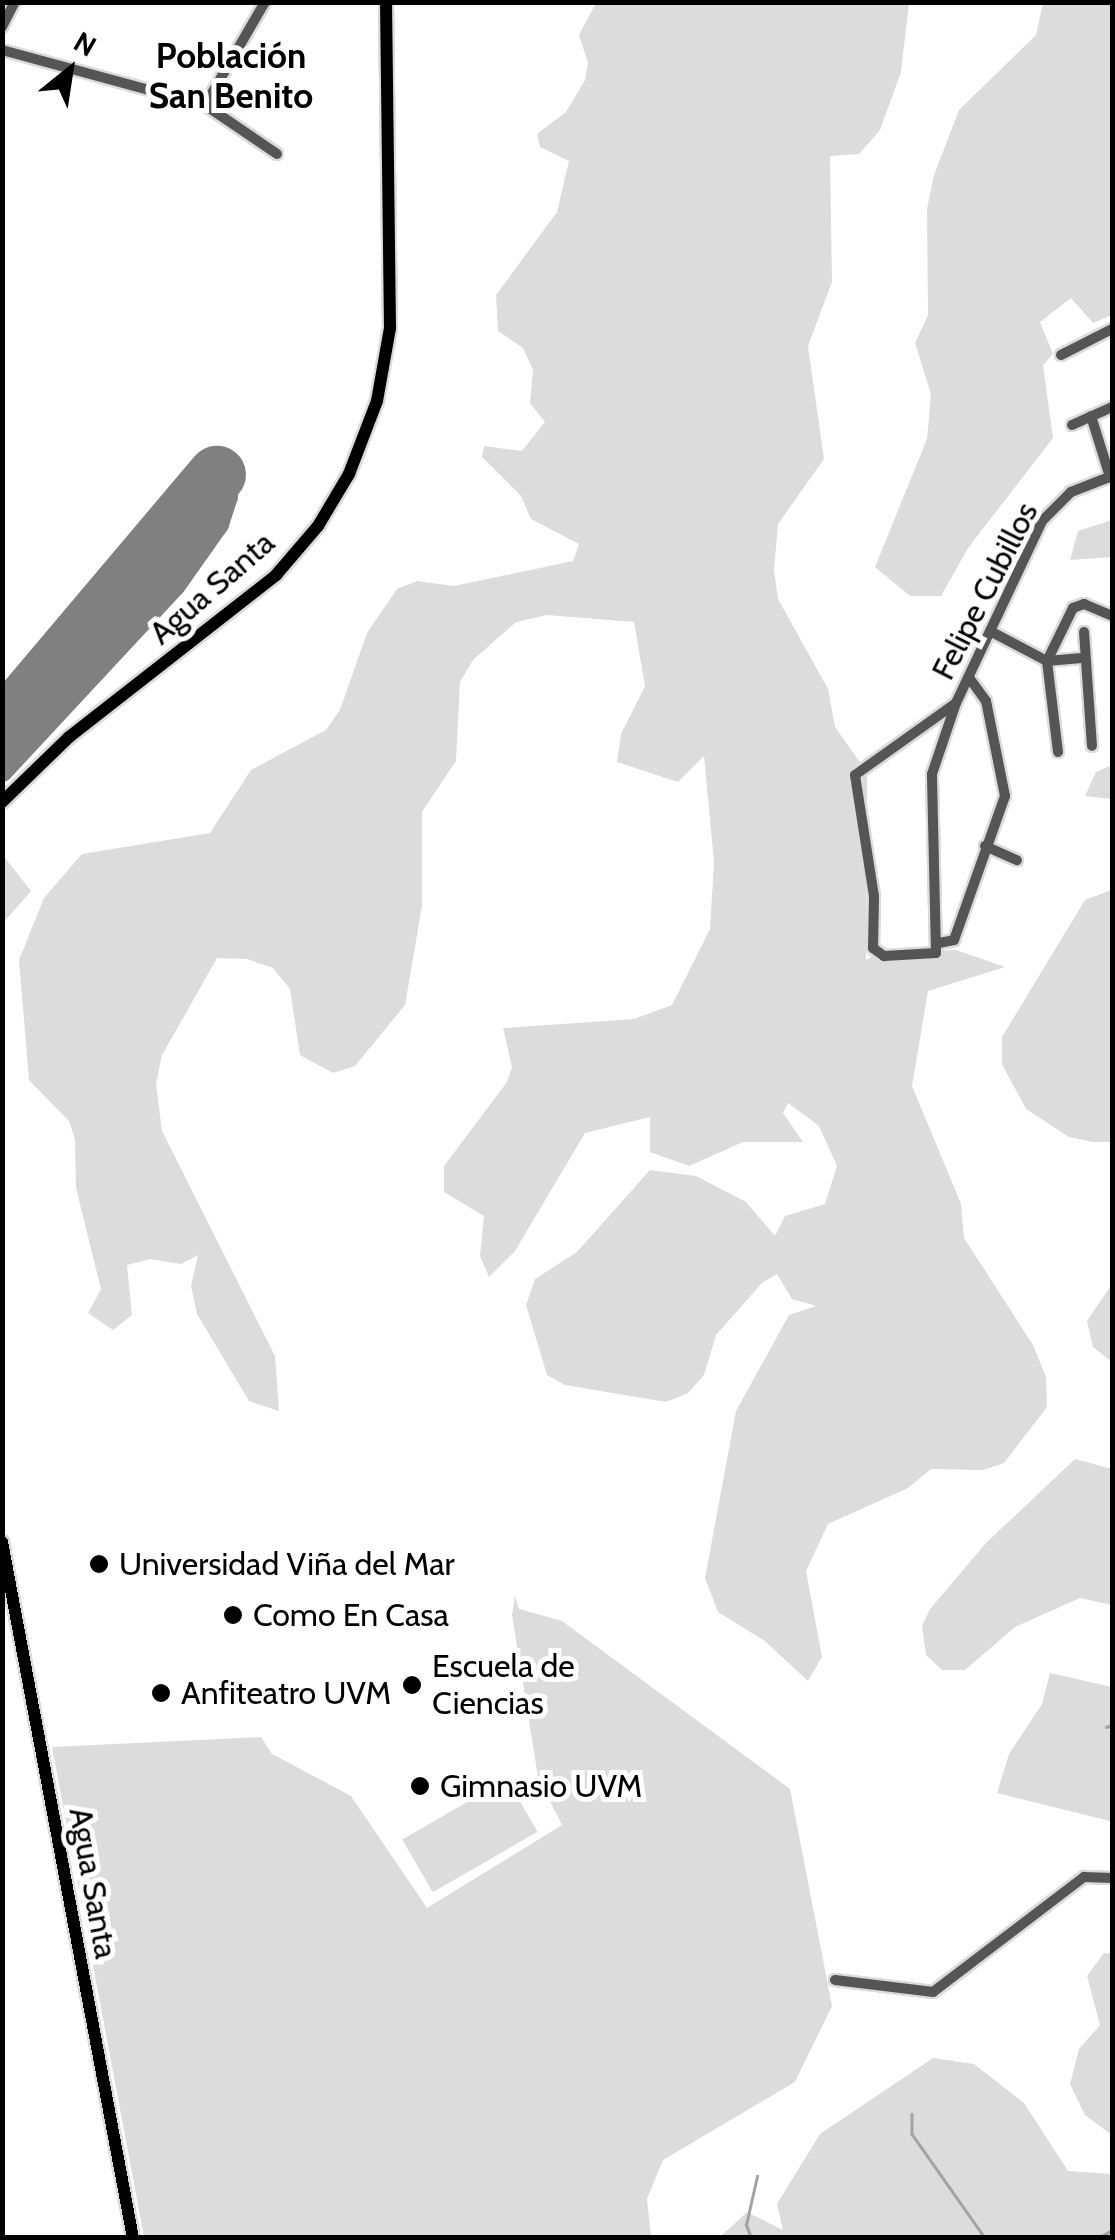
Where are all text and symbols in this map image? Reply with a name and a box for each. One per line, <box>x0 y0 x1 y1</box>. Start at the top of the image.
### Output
north arrow <box>20 20 120 120</box>
text: N <box>68 24 102 64</box>
district label: Población San Benito <box>149 35 313 117</box>
street label: Felipe Cubillos <box>924 496 1046 686</box>
street label: Agua Santa <box>142 523 282 653</box>
place label: Universidad Viña del Mar <box>119 1545 455 1583</box>
marker: Universidad Viña del Mar <box>88 1553 110 1575</box>
place label: Como En Casa <box>253 1596 449 1634</box>
marker: Como En Casa <box>222 1604 244 1626</box>
place label: Escuela de Ciencias <box>432 1648 575 1723</box>
place label: Anfiteatro UVM <box>181 1674 391 1712</box>
marker: Escuela de Ciencias <box>401 1674 423 1696</box>
marker: Anfiteatro UVM <box>150 1682 172 1704</box>
place label: Gimnasio UVM <box>440 1767 642 1805</box>
marker: Gimnasio UVM <box>409 1775 431 1797</box>
street label: Agua Santa <box>61 1805 125 1961</box>

